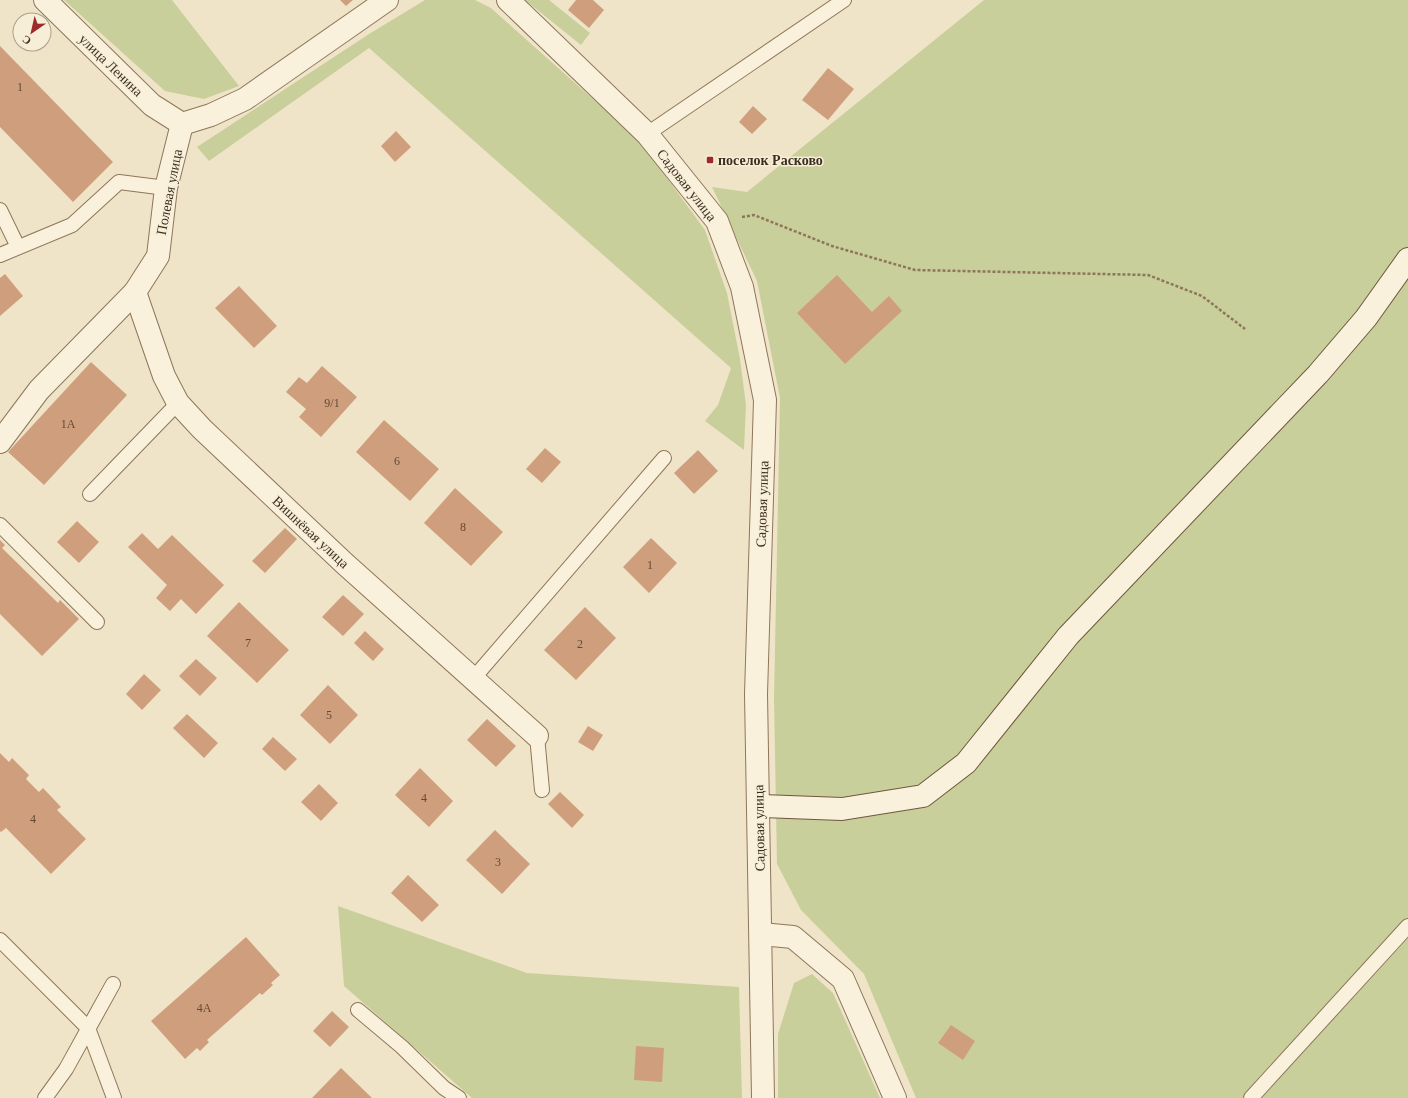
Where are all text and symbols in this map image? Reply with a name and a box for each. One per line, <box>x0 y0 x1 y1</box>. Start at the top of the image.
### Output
north arrow <box>12 12 52 52</box>
street label: улица Ленина <box>76 31 146 100</box>
text: С <box>20 33 33 47</box>
house number: 1 <box>17 80 23 94</box>
street label: Садовая улица <box>654 146 720 225</box>
street label: Полевая улица <box>154 147 185 236</box>
place label: поселок Расково <box>718 153 823 168</box>
marker: поселок Расково <box>705 155 715 165</box>
house number: 9/1 <box>324 396 340 410</box>
house number: 1А <box>61 417 76 431</box>
house number: 6 <box>394 454 400 468</box>
street label: Садовая улица <box>753 460 772 548</box>
street label: Вишнёвая улица <box>270 493 352 572</box>
house number: 8 <box>460 520 466 534</box>
house number: 1 <box>647 558 653 572</box>
house number: 7 <box>245 636 251 650</box>
house number: 2 <box>577 637 583 651</box>
house number: 5 <box>326 708 332 722</box>
street label: Садовая улица <box>751 784 768 872</box>
house number: 4 <box>421 791 427 805</box>
house number: 4 <box>30 812 36 826</box>
house number: 3 <box>495 855 501 869</box>
house number: 4А <box>197 1001 212 1015</box>

